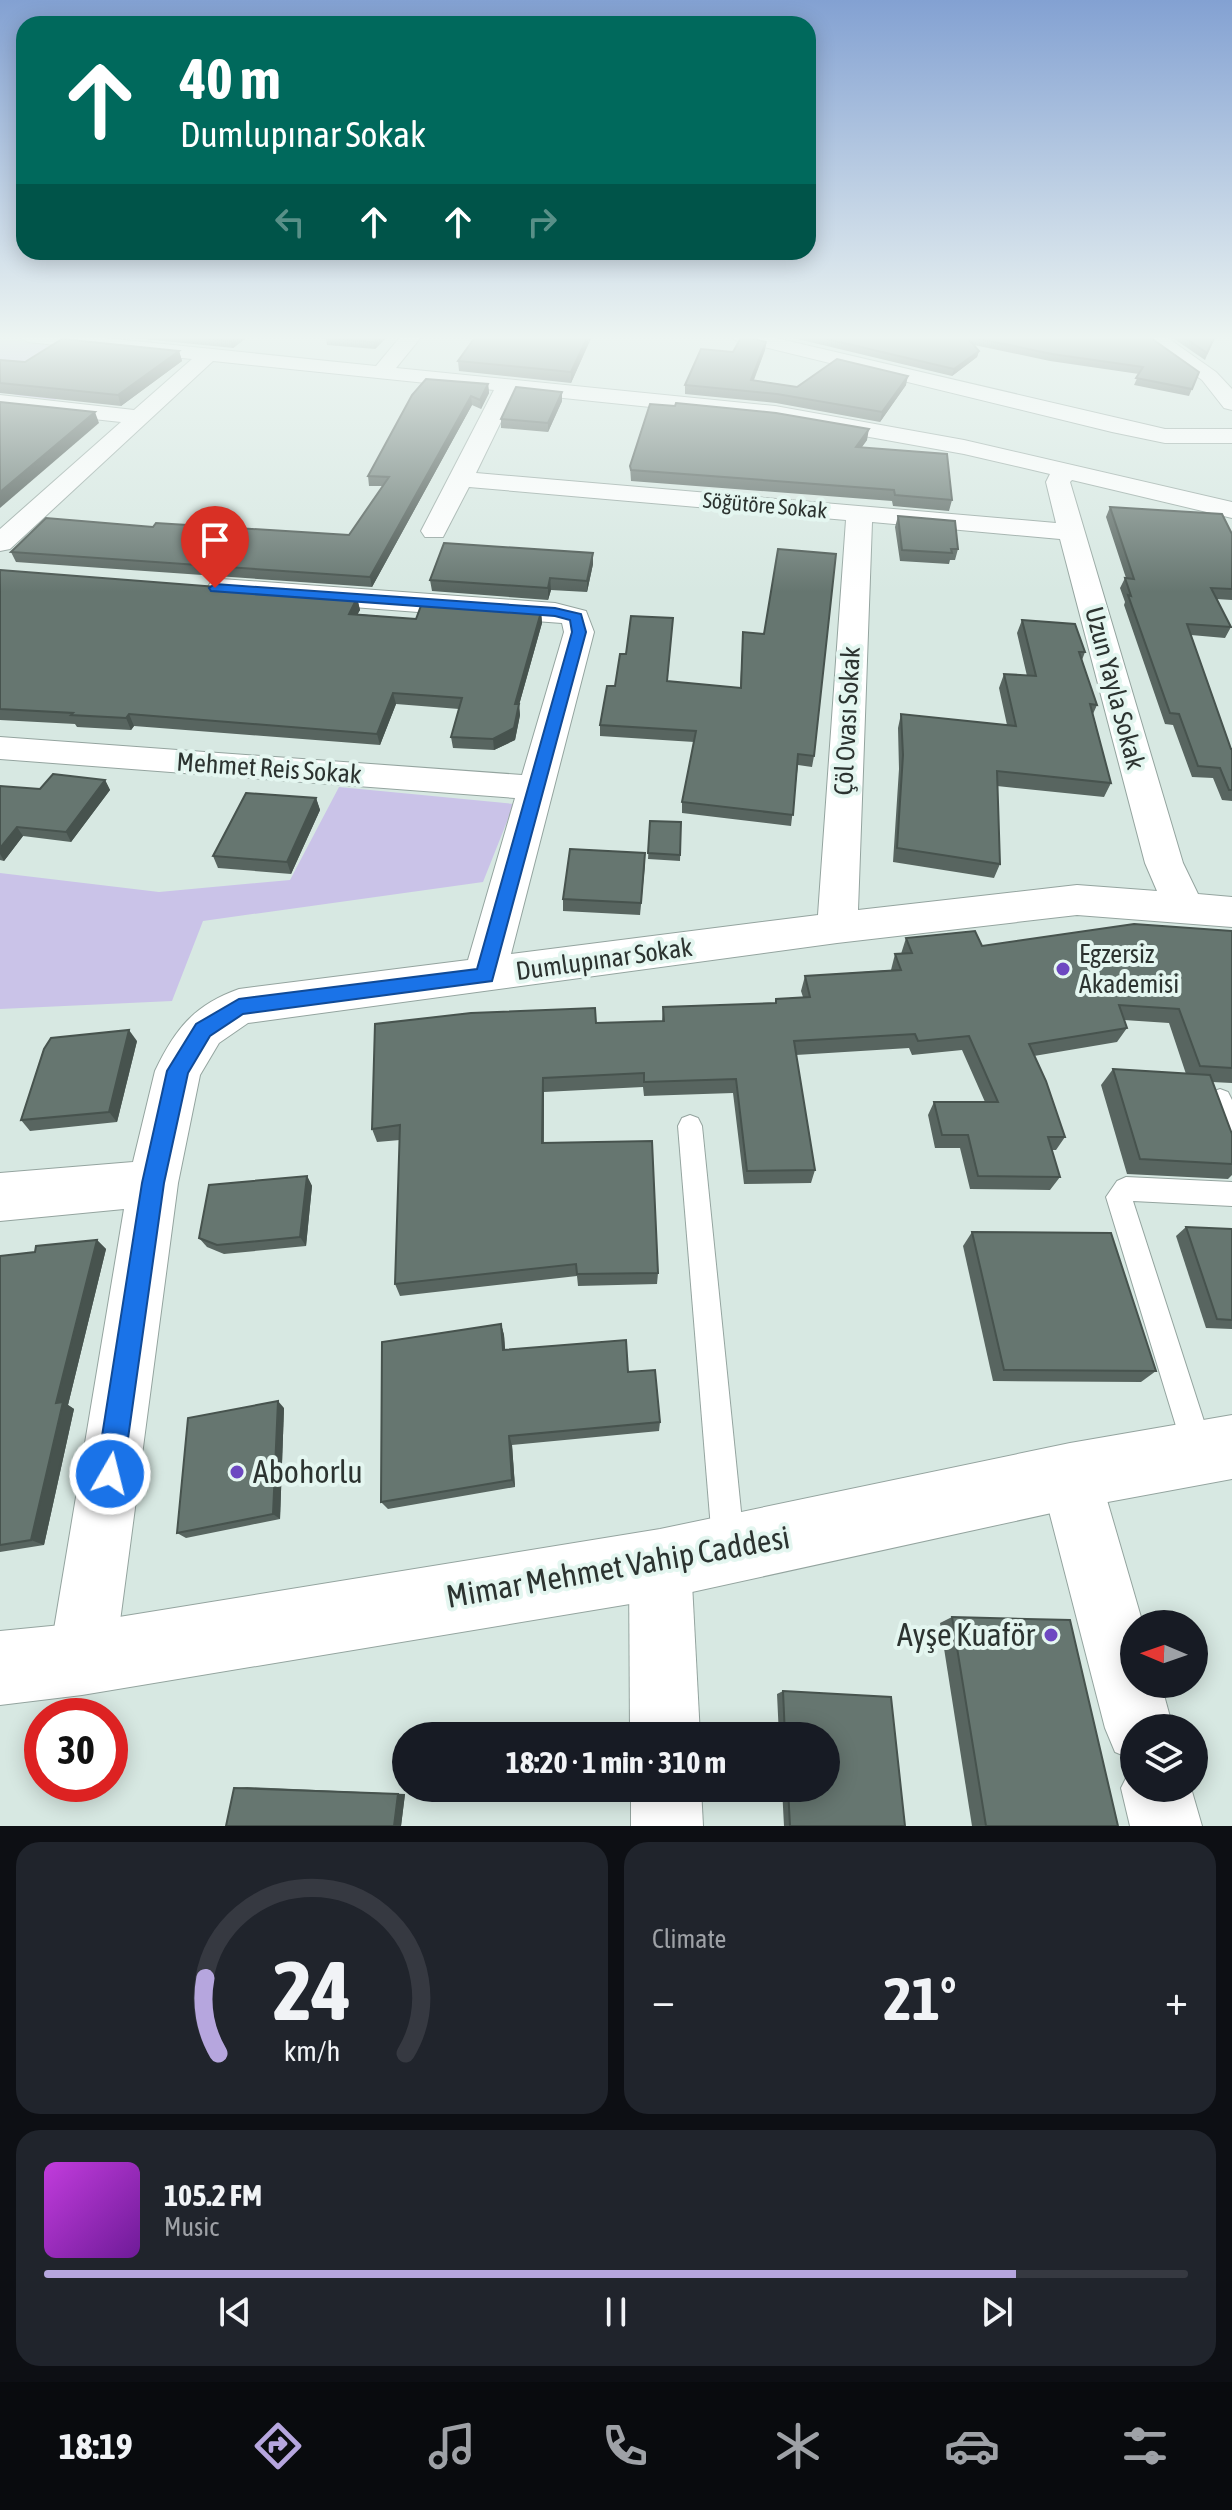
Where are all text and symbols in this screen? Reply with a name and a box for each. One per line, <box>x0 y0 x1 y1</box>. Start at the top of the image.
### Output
text: 40 m <box>180 47 281 111</box>
icon: ahead <box>48 48 152 152</box>
text: Dumlupınar Sokak <box>180 113 426 155</box>
icon: left <box>268 200 312 244</box>
icon: ahead <box>352 200 396 244</box>
icon: ahead <box>436 200 480 244</box>
icon: right <box>520 200 564 244</box>
street label: Söğütöre Sokak <box>702 487 829 523</box>
pin <box>181 506 249 588</box>
icon: arrive <box>193 518 237 562</box>
street label: Uzun Yayla Sokak <box>1079 604 1151 772</box>
street label: Çöl Ovası Sokak <box>828 646 866 796</box>
street label: Mehmet Reis Sokak <box>176 747 362 789</box>
street label: Dumlupınar Sokak <box>514 932 694 986</box>
place label: Egzersiz Akademisi <box>1079 939 1179 999</box>
marker: Egzersiz Akademisi <box>1054 960 1072 978</box>
position arrow <box>68 1432 152 1516</box>
place label: Abohorlu <box>253 1453 363 1490</box>
marker: Abohorlu <box>228 1463 246 1481</box>
street label: Mimar Mehmet Vahip Caddesi <box>443 1518 793 1615</box>
north arrow <box>1120 1610 1208 1698</box>
map controls <box>1120 1610 1208 1802</box>
place label: Ayşe Kuaför <box>897 1616 1036 1653</box>
marker: Ayşe Kuaför <box>1042 1626 1060 1644</box>
speed limit sign: 30 <box>24 1698 128 1802</box>
button: layers <box>1120 1714 1208 1802</box>
text: 18:20 · 1 min · 310 m <box>506 1745 726 1779</box>
text: Climate <box>652 1924 726 1954</box>
text: 24 <box>273 1942 351 2038</box>
text: 21° <box>884 1964 956 2033</box>
text: − <box>652 1974 675 2024</box>
text: + <box>1165 1974 1188 2024</box>
text: km/h <box>284 2034 340 2067</box>
text: 105.2 FM <box>164 2178 262 2212</box>
text: Music <box>164 2212 219 2242</box>
icon: previous <box>213 2290 257 2334</box>
icon: pause <box>594 2290 638 2334</box>
icon: next <box>975 2290 1019 2334</box>
icon: directions <box>250 2418 306 2474</box>
icon: music <box>424 2418 480 2474</box>
icon: phone <box>597 2418 653 2474</box>
icon: climate <box>770 2418 826 2474</box>
icon: car <box>944 2418 1000 2474</box>
icon: filters <box>1117 2418 1173 2474</box>
text: 18:19 <box>59 2425 133 2467</box>

